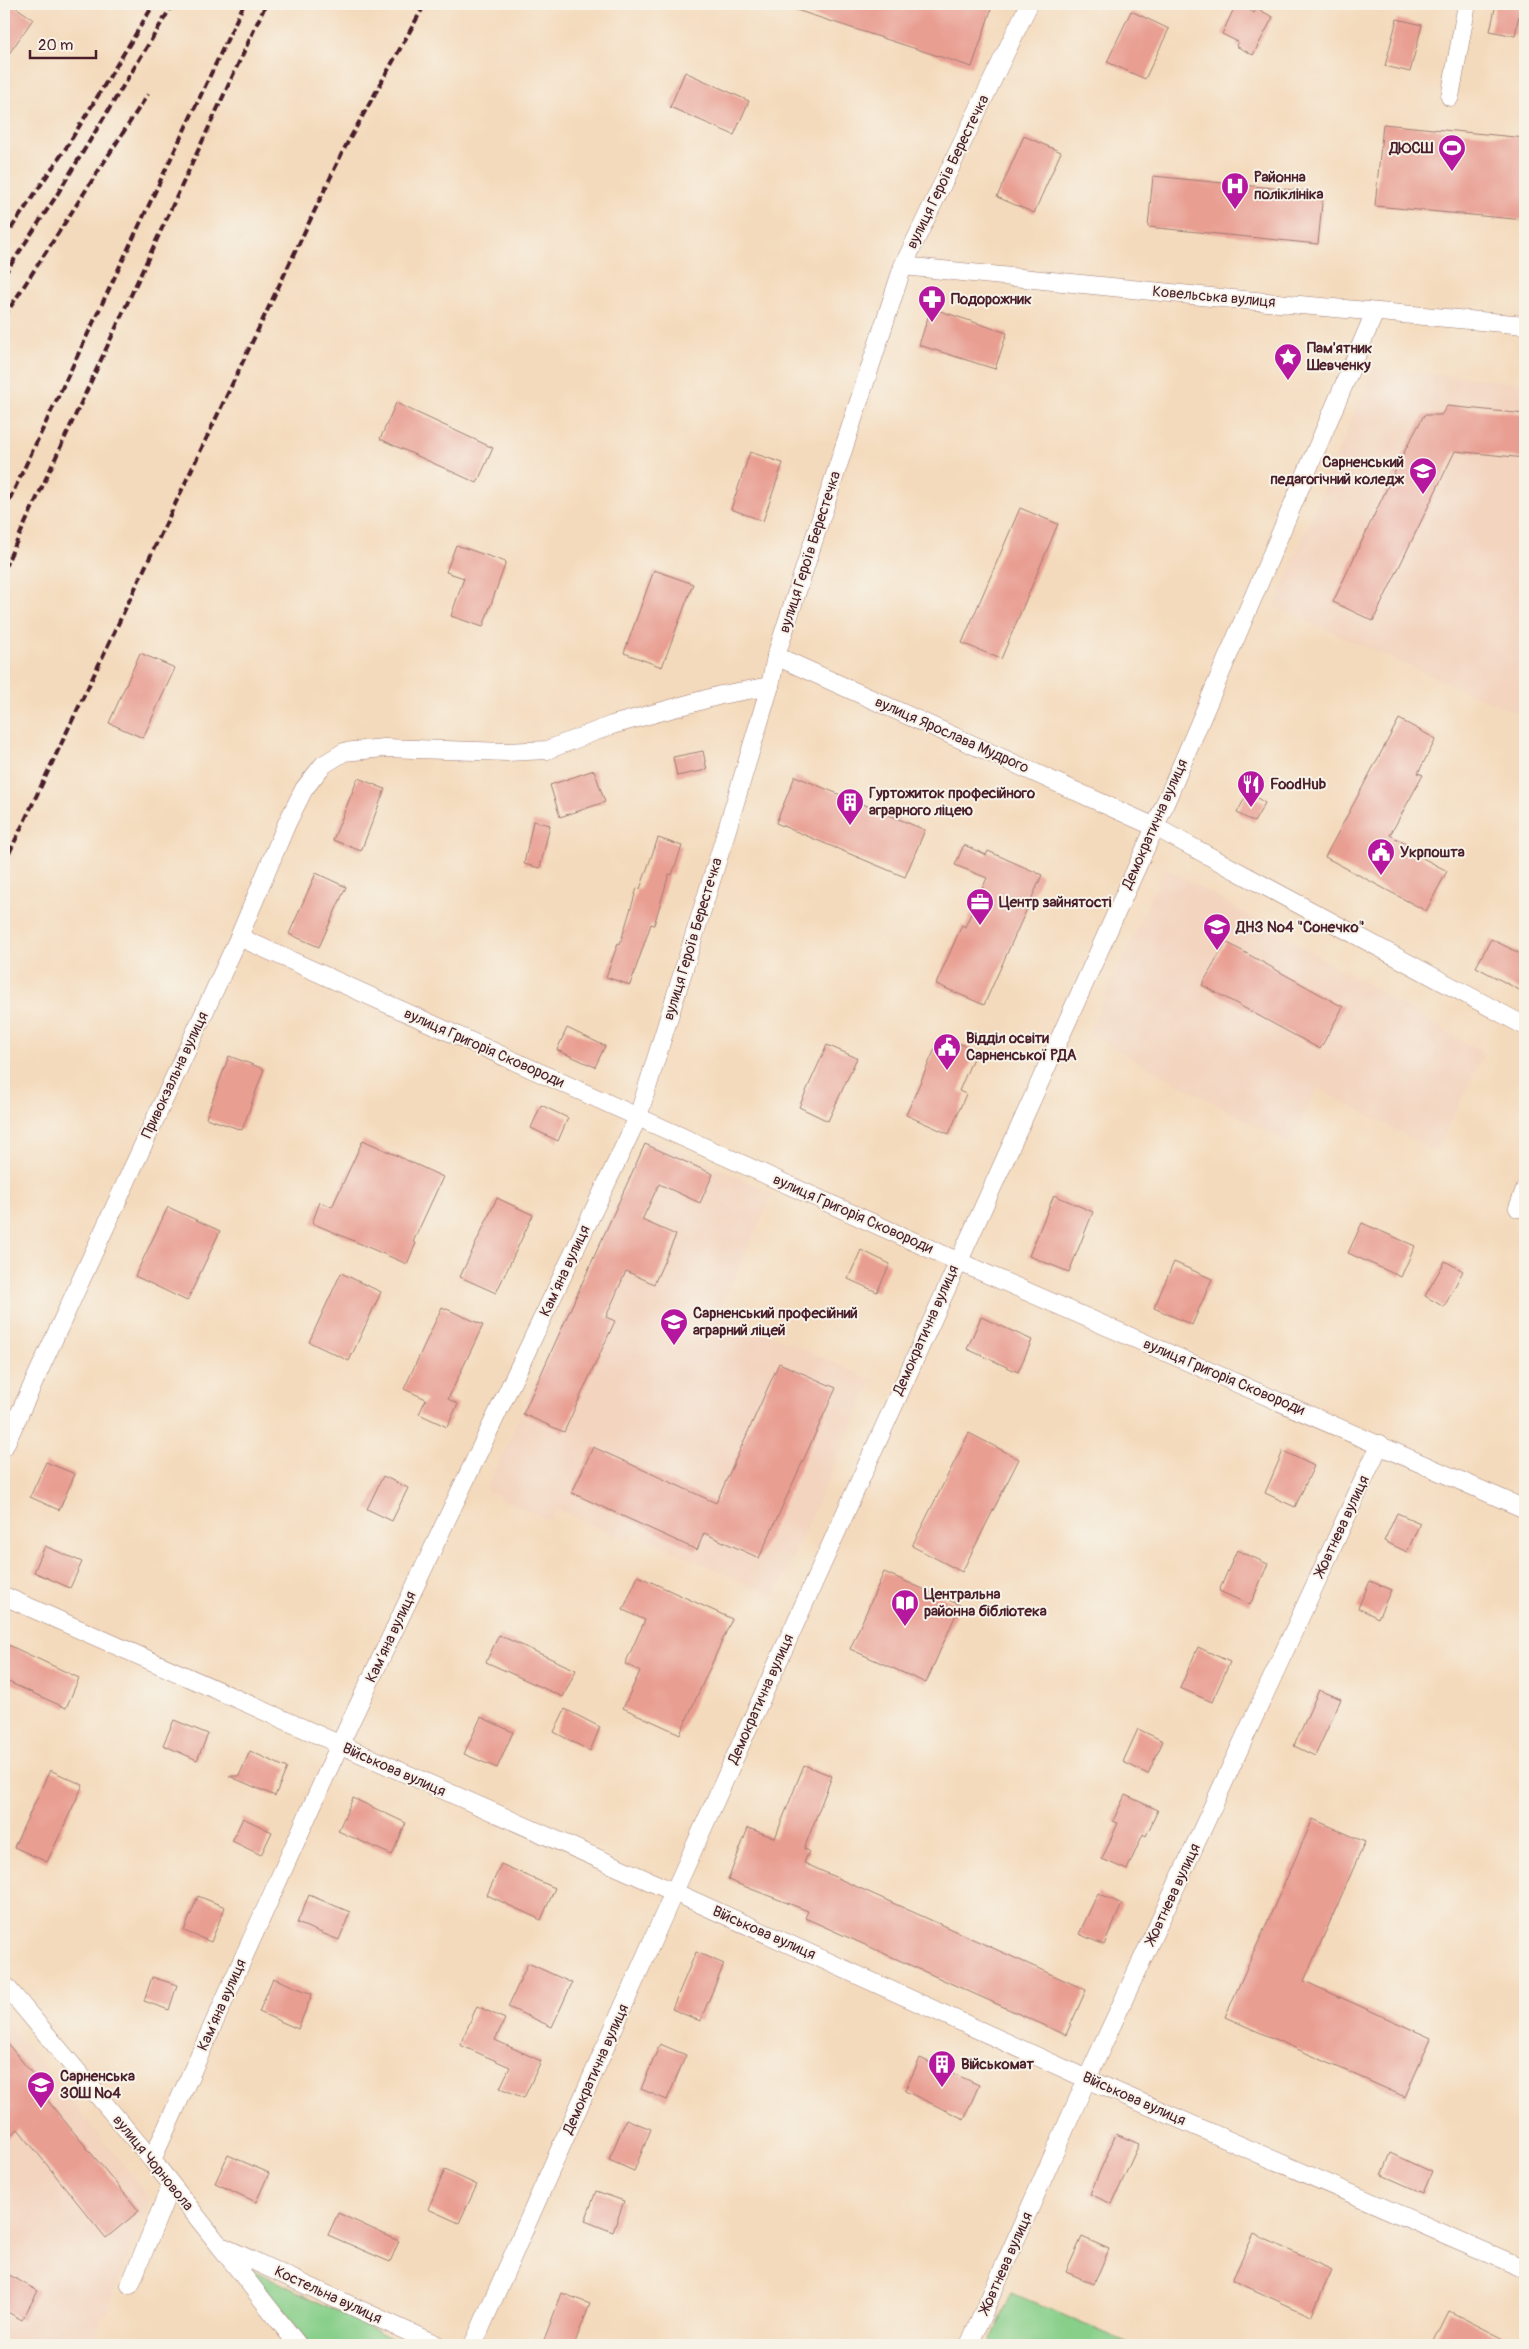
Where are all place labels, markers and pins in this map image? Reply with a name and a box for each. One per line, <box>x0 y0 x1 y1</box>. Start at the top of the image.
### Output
sports icon: ДЮСШ <box>1437 133 1467 172</box>
place label: ДЮСШ <box>1389 139 1434 158</box>
place label: Районна поліклініка <box>1254 168 1323 204</box>
hospital icon: Районна поліклініка <box>1220 171 1250 210</box>
pharmacy icon: Подорожник <box>917 284 947 323</box>
place label: Подорожник <box>951 290 1032 309</box>
place label: Пам'ятник Шевченку <box>1306 339 1373 375</box>
place icon: Пам'ятник Шевченку <box>1273 342 1303 381</box>
place label: Сарненський педагогічний коледж <box>1270 453 1404 489</box>
school or university icon: Сарненський педагогічний коледж <box>1408 456 1438 495</box>
restaurant icon: FoodHub <box>1236 769 1266 808</box>
place label: FoodHub <box>1270 775 1326 794</box>
place label: Гуртожиток професійного аграрного ліцею <box>869 784 1035 820</box>
building icon: Гуртожиток професійного аграрного ліцею <box>835 787 865 826</box>
public building icon: Укрпошта <box>1366 837 1396 876</box>
place label: Укрпошта <box>1400 843 1465 862</box>
office icon: Центр зайнятості <box>965 887 995 926</box>
place label: Центр зайнятості <box>999 893 1112 912</box>
school or university icon: ДНЗ №4 "Сонечко" <box>1202 912 1232 951</box>
place label: ДНЗ №4 "Сонечко" <box>1235 918 1365 937</box>
place label: Відділ освіти Сарненської РДА <box>966 1029 1077 1065</box>
public building icon: Відділ освіти Сарненської РДА <box>932 1032 962 1071</box>
place label: Сарненський професійний аграрний ліцей <box>693 1304 858 1340</box>
school or university icon: Сарненський професійний аграрний ліцей <box>659 1307 689 1346</box>
place label: Центральна районна бібліотека <box>924 1585 1047 1621</box>
library icon: Центральна районна бібліотека <box>890 1588 920 1627</box>
building icon: Військомат <box>927 2049 957 2088</box>
place label: Військомат <box>961 2055 1035 2074</box>
place label: Сарненська ЗОШ №4 <box>60 2067 135 2103</box>
school or university icon: Сарненська ЗОШ №4 <box>26 2070 56 2109</box>

